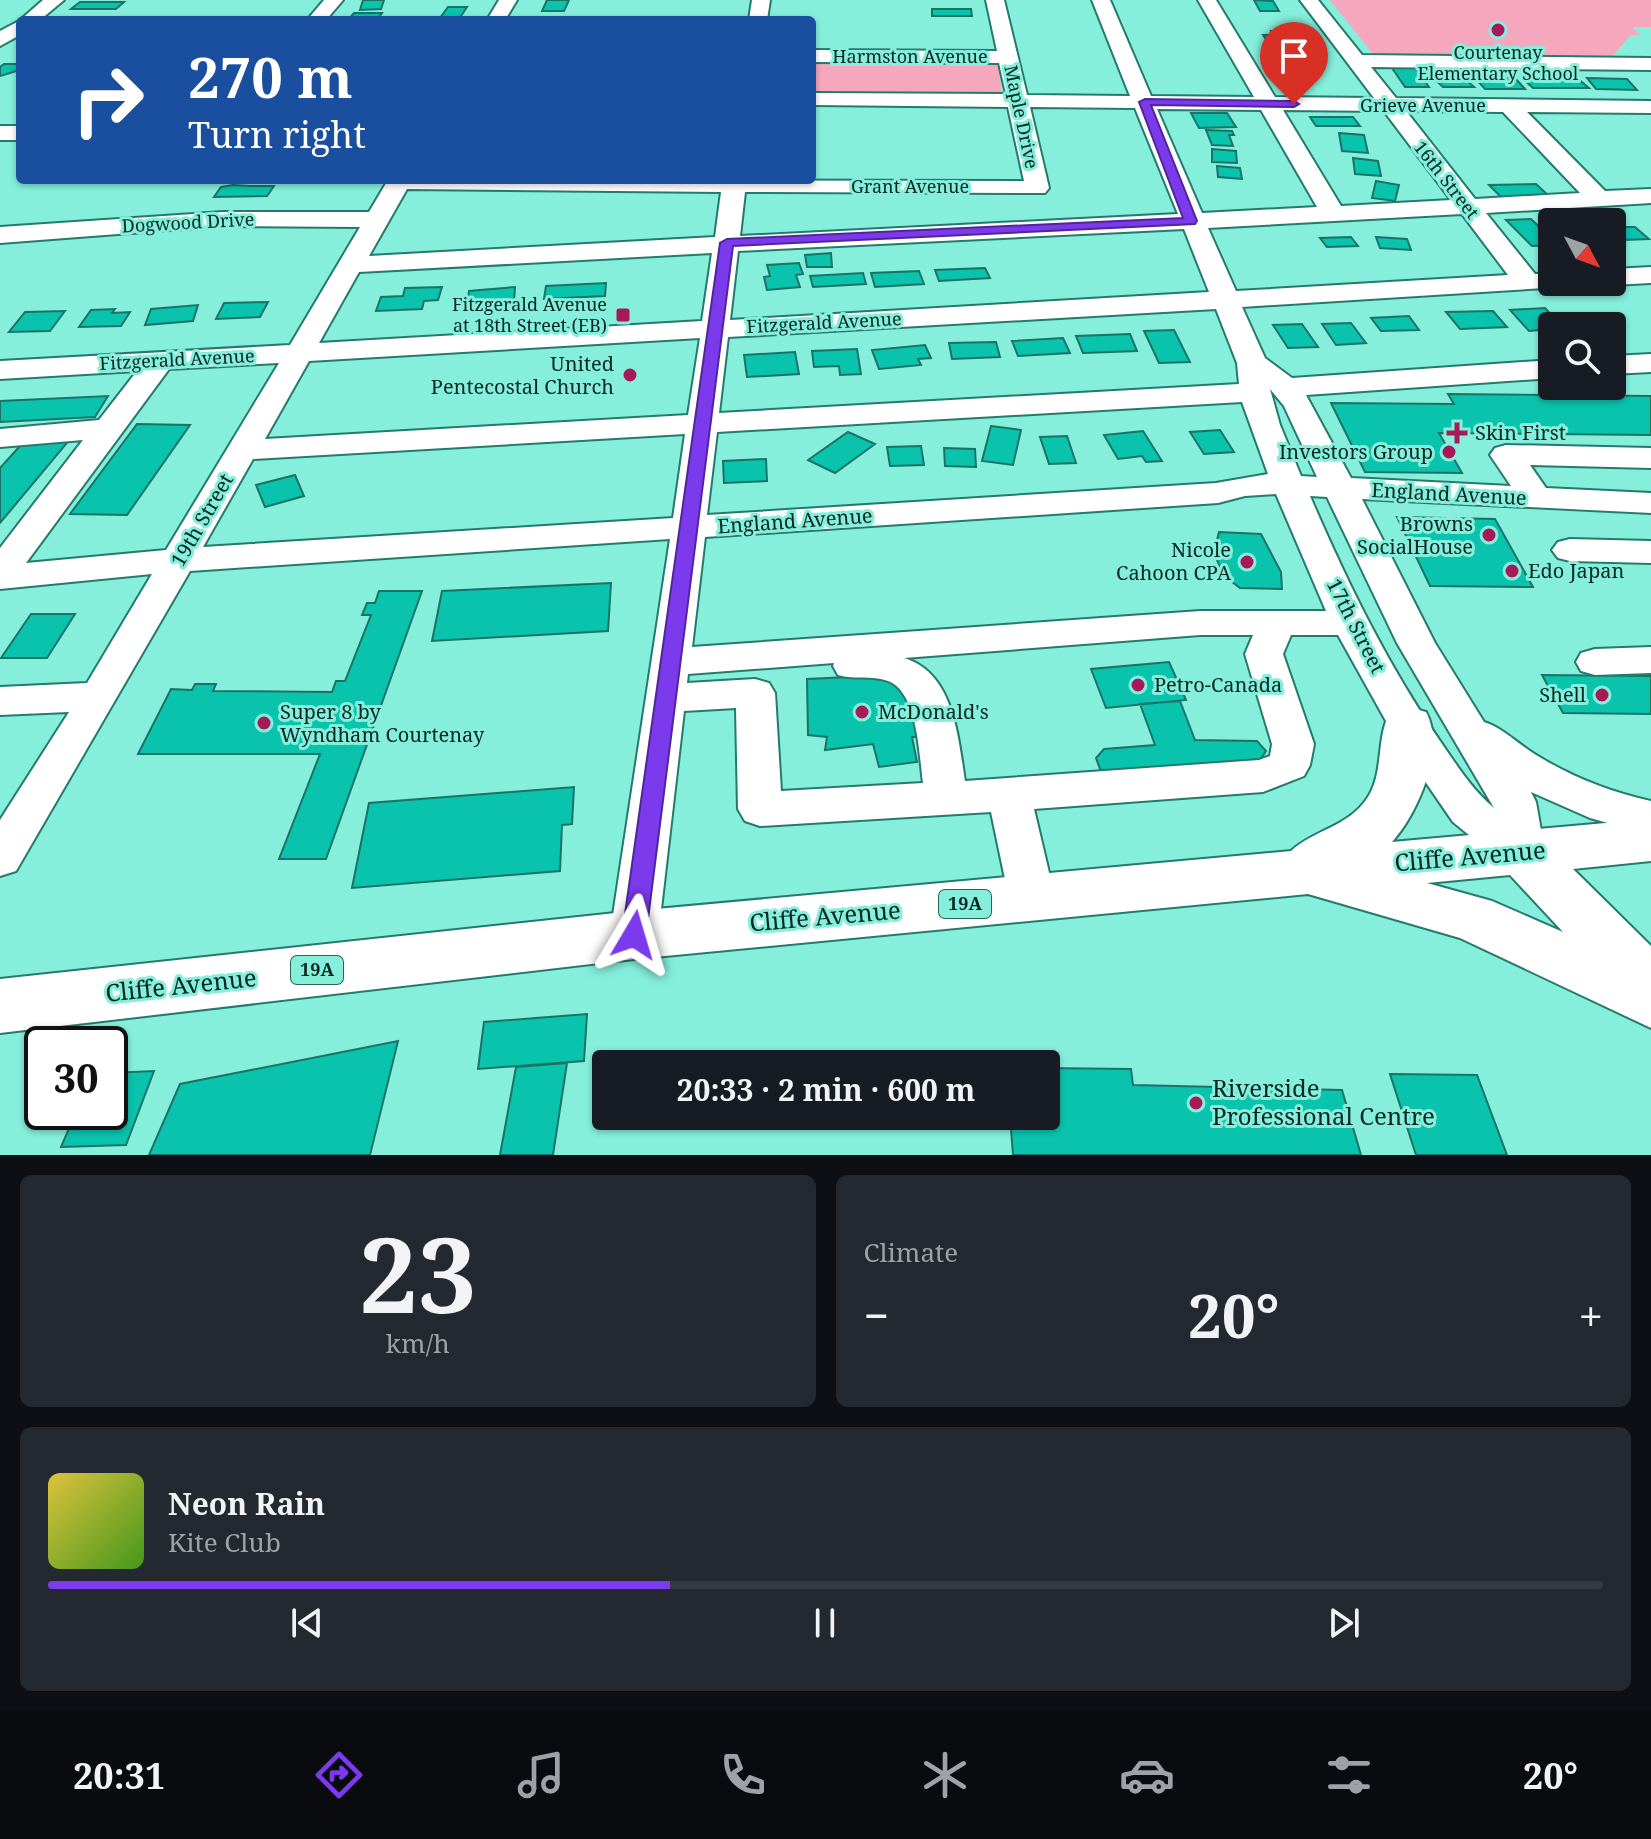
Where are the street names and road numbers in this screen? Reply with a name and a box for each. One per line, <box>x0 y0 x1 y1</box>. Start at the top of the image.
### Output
street label: Harmston Avenue <box>832 44 988 68</box>
street label: Maple Drive <box>999 63 1045 171</box>
street label: Grieve Avenue <box>1360 93 1486 117</box>
street label: 16th Street <box>1409 135 1485 223</box>
street label: Grant Avenue <box>851 174 969 198</box>
street label: Dogwood Drive <box>121 207 255 237</box>
street label: Fitzgerald Avenue <box>746 306 902 338</box>
street label: Fitzgerald Avenue <box>99 343 255 375</box>
street label: 19th Street <box>164 468 239 571</box>
street label: England Avenue <box>1371 476 1527 511</box>
street label: England Avenue <box>716 502 873 539</box>
street label: 17th Street <box>1321 574 1392 678</box>
street label: Cliffe Avenue <box>1393 832 1547 879</box>
road number: 19A <box>939 890 991 918</box>
street label: Cliffe Avenue <box>748 892 902 939</box>
road number: 19A <box>291 956 343 984</box>
street label: Cliffe Avenue <box>104 960 258 1009</box>

